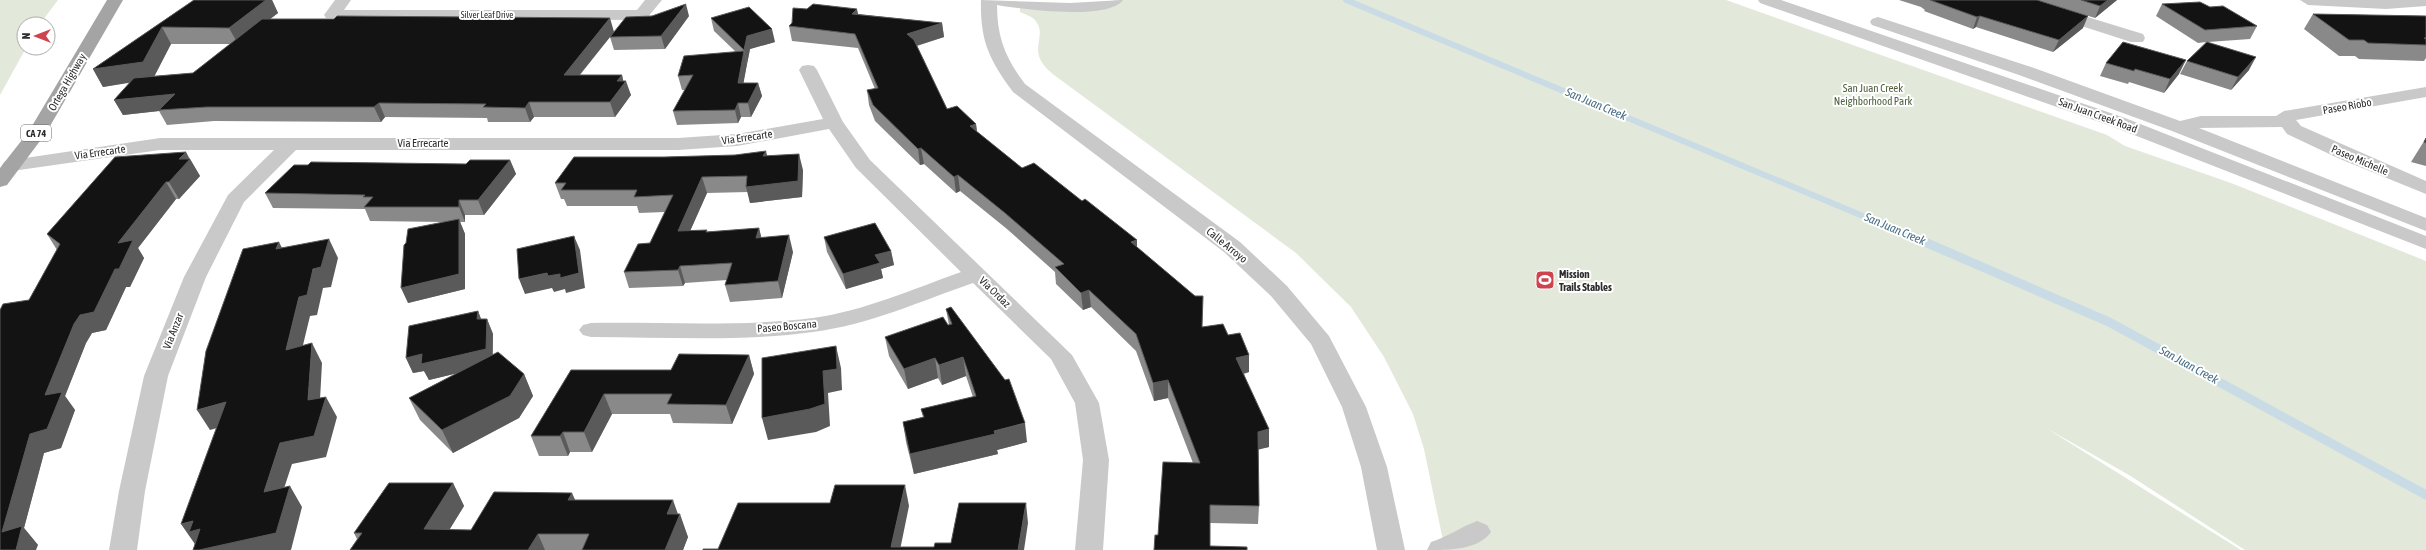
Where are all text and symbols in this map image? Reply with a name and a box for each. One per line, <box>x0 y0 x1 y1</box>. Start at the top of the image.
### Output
street label: Silver Leaf Drive <box>461 10 513 20</box>
north arrow <box>16 16 56 56</box>
text: N <box>20 33 32 39</box>
street label: Ortega Highway <box>46 51 88 113</box>
park label: San Juan Creek Neighborhood Park <box>1834 82 1912 107</box>
water label: San Juan Creek <box>1562 84 1629 123</box>
street label: San Juan Creek Road <box>2057 95 2139 135</box>
street label: Paseo Riobo <box>2322 96 2372 116</box>
road number: CA 74 <box>21 125 51 141</box>
street label: Via Errecarte <box>721 128 773 146</box>
street label: Via Errecarte <box>397 137 449 149</box>
street label: Via Errecarte <box>74 143 126 161</box>
street label: Paseo Michelle <box>2330 143 2390 177</box>
water label: San Juan Creek <box>1861 209 1928 248</box>
street label: Calle Arroyo <box>1204 225 1250 265</box>
place label: Mission Trails Stables <box>1559 268 1612 293</box>
sports icon: Mission Trails Stables <box>1534 269 1556 291</box>
street label: Via Ordaz <box>977 274 1013 310</box>
street label: Via Anzar <box>160 311 186 351</box>
street label: Paseo Boscana <box>757 317 817 335</box>
water label: San Juan Creek <box>2156 343 2222 387</box>

